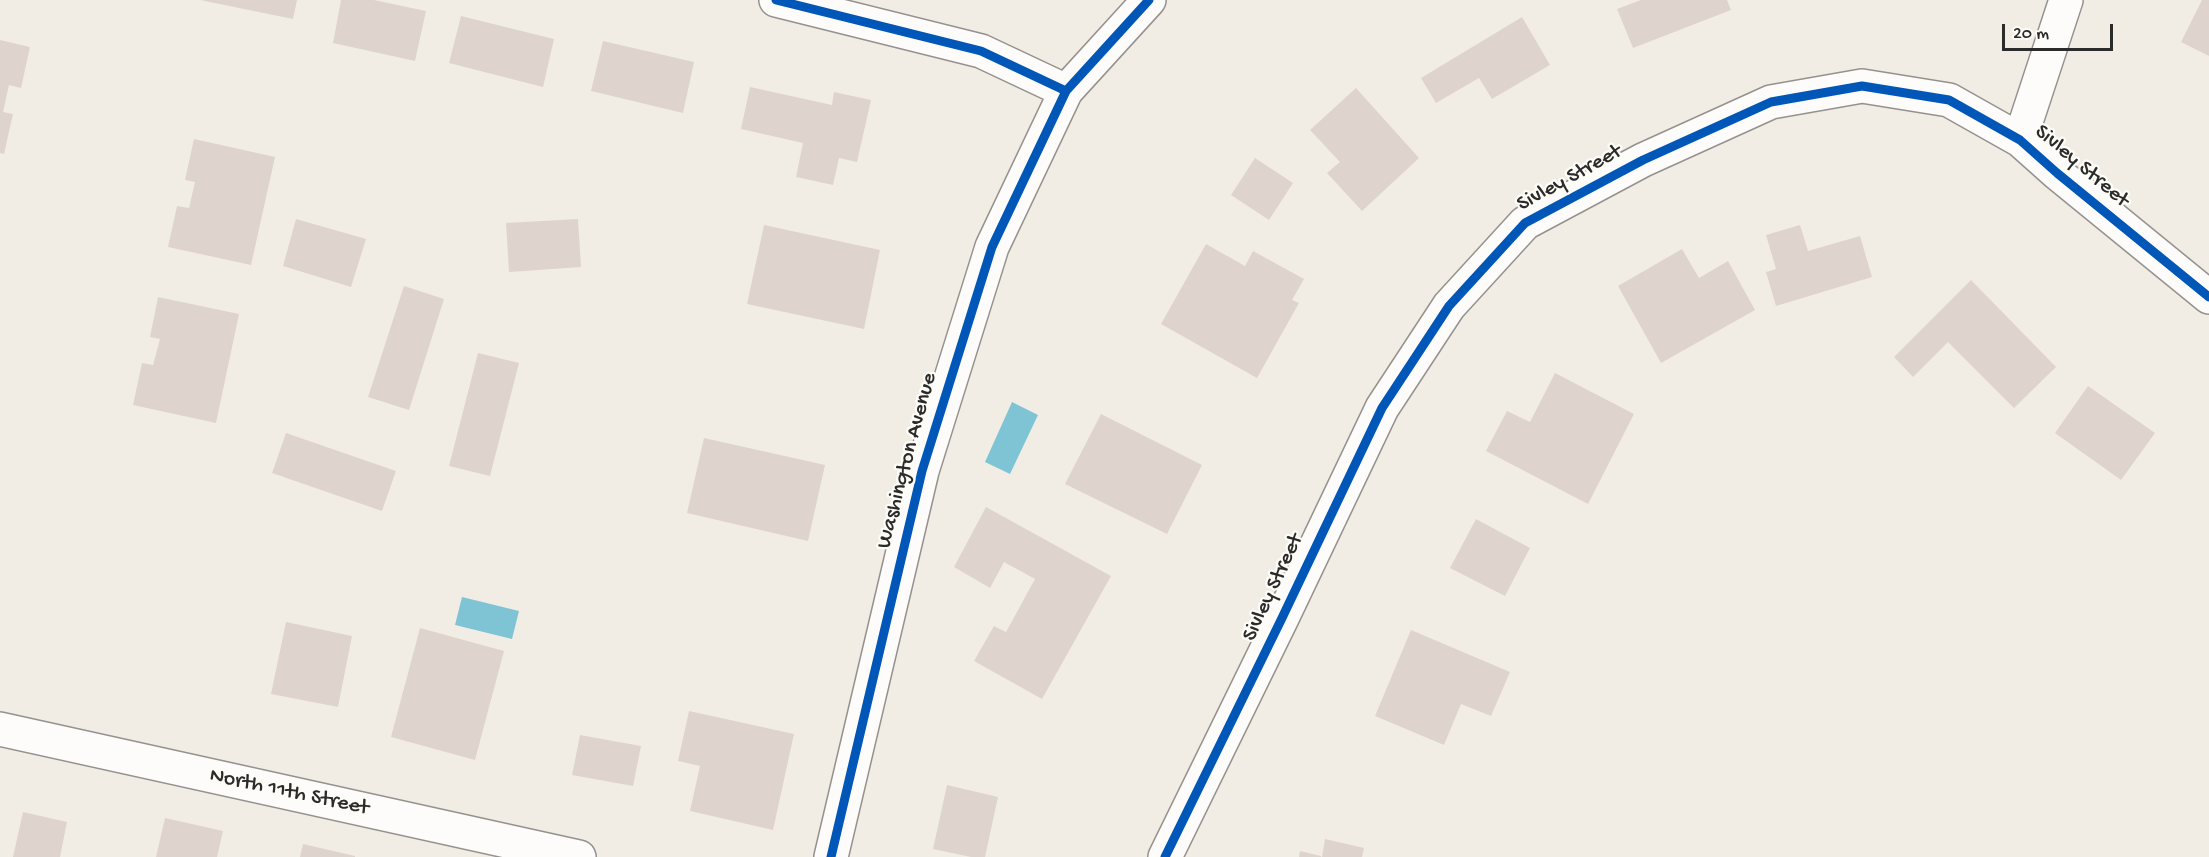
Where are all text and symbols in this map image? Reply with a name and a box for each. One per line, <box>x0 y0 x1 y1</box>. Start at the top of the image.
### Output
scale bar <box>2005 12 2116 50</box>
text: 20 m <box>2013 24 2049 45</box>
street label: Sivley Street <box>2028 120 2134 214</box>
street label: Sivley Street <box>1513 139 1627 219</box>
street label: Washington Avenue <box>872 370 944 552</box>
street label: Sivley Street <box>1238 530 1310 646</box>
street label: North 11th Street <box>207 763 371 823</box>

